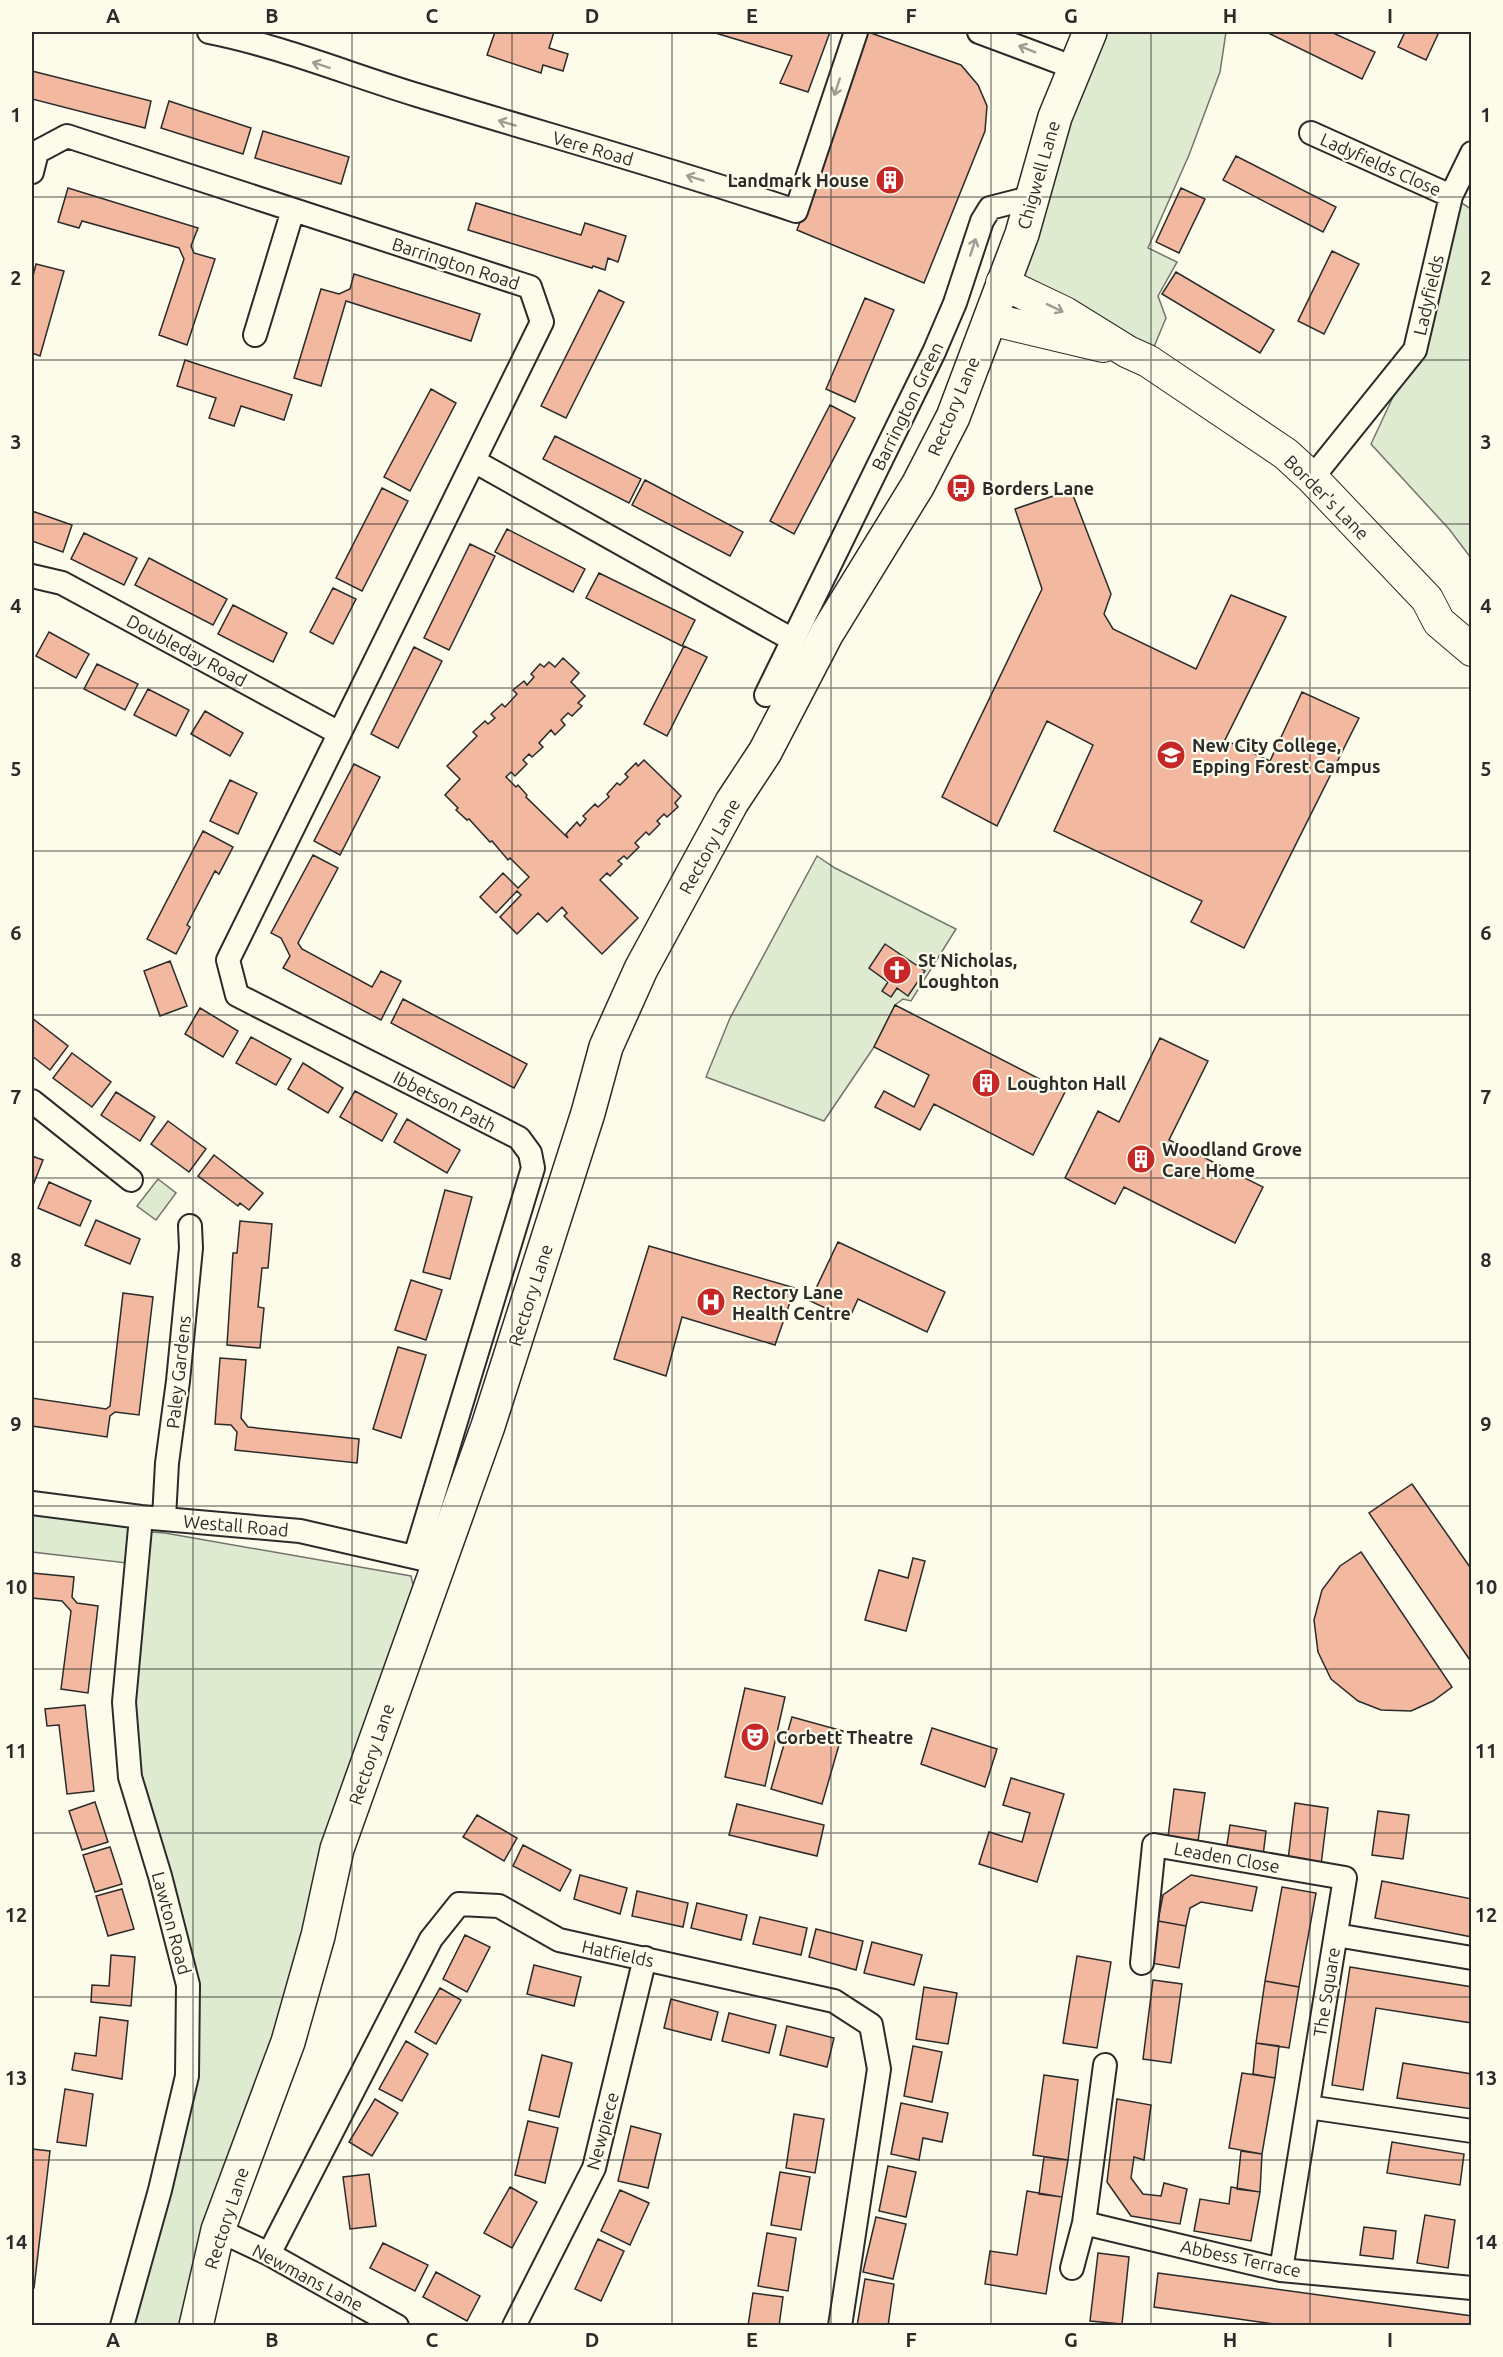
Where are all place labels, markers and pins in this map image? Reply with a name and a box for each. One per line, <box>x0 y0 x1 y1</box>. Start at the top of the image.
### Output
building icon: Landmark House <box>874 164 906 196</box>
place label: Landmark House <box>728 170 869 190</box>
bus stop icon: Borders Lane <box>945 472 977 504</box>
place label: Borders Lane <box>982 478 1094 498</box>
place label: New City College, Epping Forest Campus <box>1192 735 1380 776</box>
school or university icon: New City College, Epping Forest Campus <box>1155 739 1187 771</box>
place label: St Nicholas, Loughton <box>918 950 1017 991</box>
church icon: St Nicholas, Loughton <box>881 954 913 986</box>
building icon: Loughton Hall <box>970 1067 1002 1099</box>
place label: Loughton Hall <box>1007 1073 1127 1093</box>
place label: Woodland Grove Care Home <box>1162 1139 1302 1180</box>
building icon: Woodland Grove Care Home <box>1125 1143 1157 1175</box>
place label: Rectory Lane Health Centre <box>732 1282 851 1323</box>
hospital icon: Rectory Lane Health Centre <box>695 1286 727 1318</box>
theatre icon: Corbett Theatre <box>739 1721 771 1753</box>
place label: Corbett Theatre <box>776 1727 913 1747</box>

